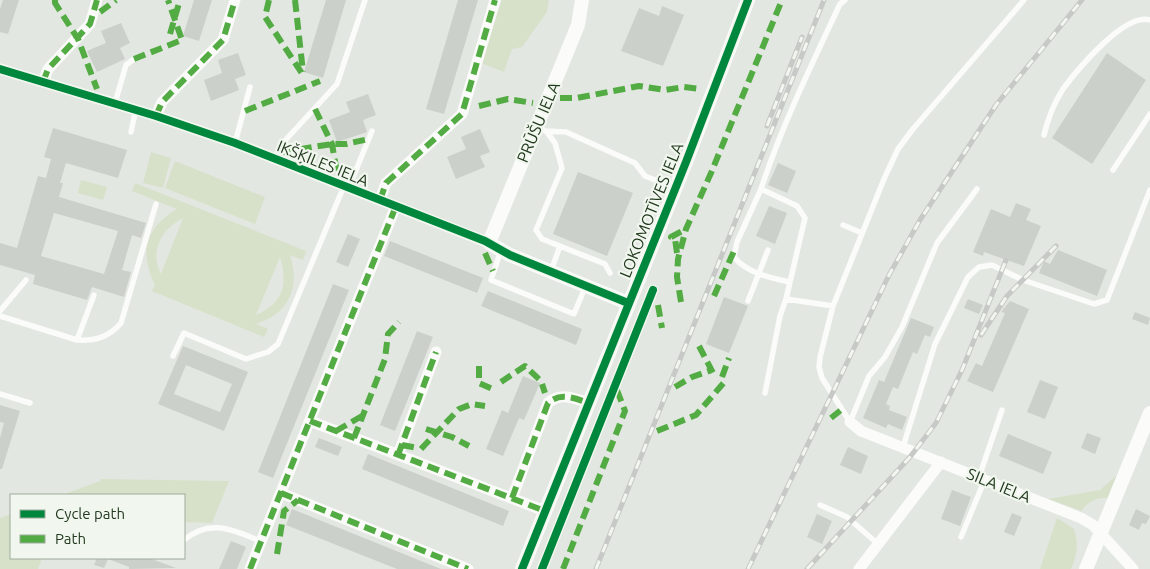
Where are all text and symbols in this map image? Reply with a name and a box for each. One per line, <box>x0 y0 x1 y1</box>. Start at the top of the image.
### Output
street label: PRŪŠU IELA <box>512 78 563 165</box>
street label: IKŠĶILES IELA <box>275 136 372 190</box>
street label: LOKOMOTĪVES IELA <box>616 139 687 280</box>
street label: SILA IELA <box>964 464 1034 506</box>
legend <box>10 494 185 559</box>
text: Cycle path <box>55 505 125 522</box>
text: Path <box>55 530 86 547</box>

